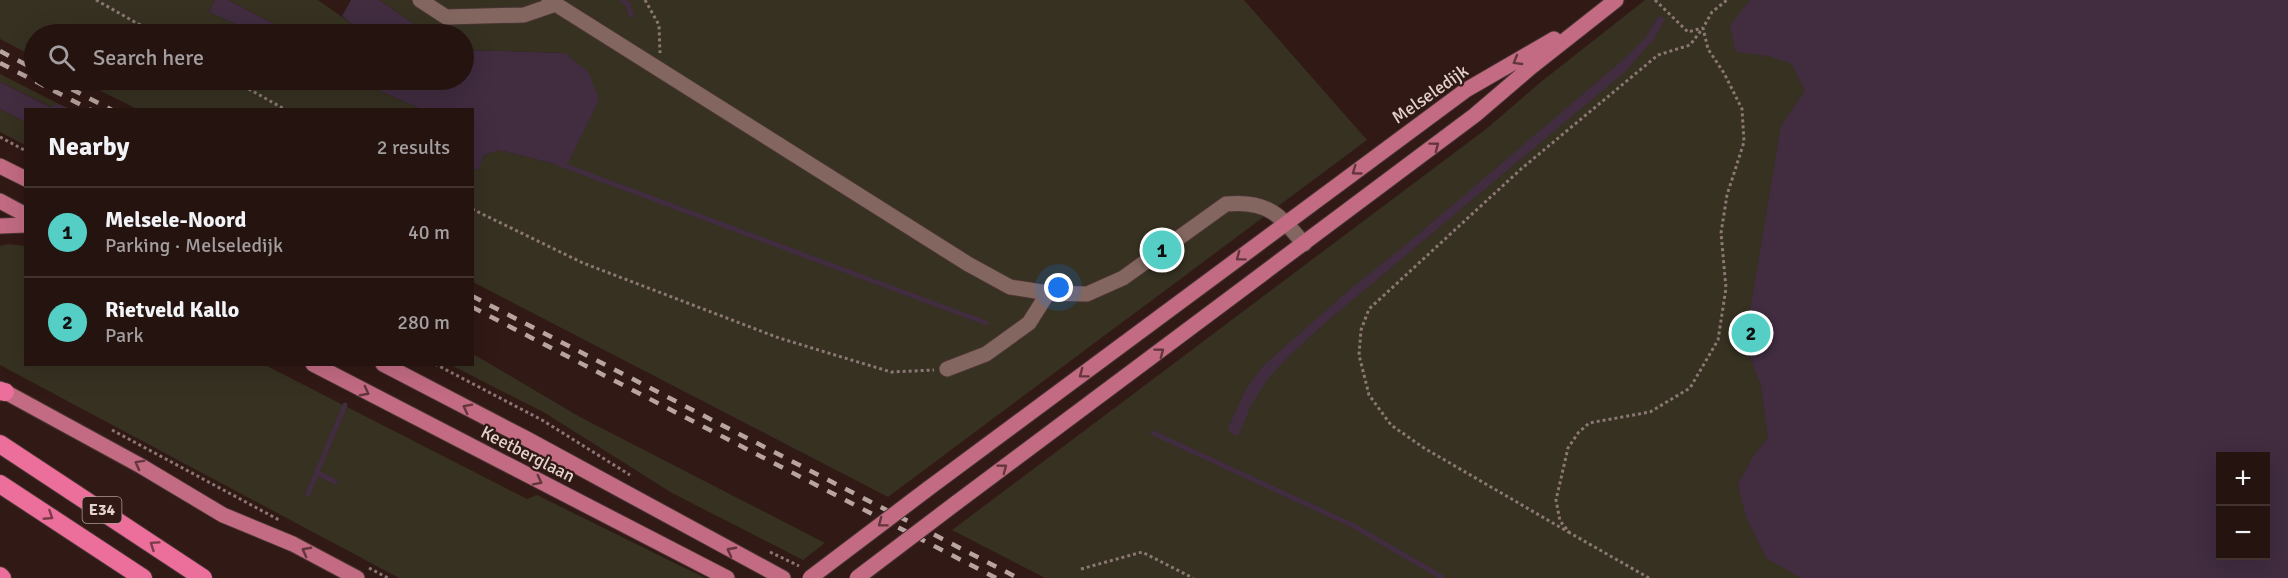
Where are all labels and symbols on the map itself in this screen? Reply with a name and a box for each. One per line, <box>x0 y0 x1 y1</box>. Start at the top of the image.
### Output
one-way arrow <box>1513 54 1523 65</box>
street label: Melseledijk <box>1388 60 1472 128</box>
one-way arrow <box>1428 142 1439 153</box>
one-way arrow <box>1352 164 1363 175</box>
pin: 1 <box>1142 228 1182 272</box>
one-way arrow <box>1235 250 1246 261</box>
your location <box>1044 273 1073 302</box>
pin: 2 <box>1732 310 1770 356</box>
one-way arrow <box>1153 348 1164 359</box>
one-way arrow <box>1079 367 1090 378</box>
one-way arrow <box>359 384 370 396</box>
one-way arrow <box>463 404 474 415</box>
street label: Keetberglaan <box>477 421 579 487</box>
one-way arrow <box>135 460 145 471</box>
one-way arrow <box>997 464 1008 475</box>
one-way arrow <box>532 474 543 486</box>
road number: E34 <box>82 497 122 523</box>
one-way arrow <box>42 509 53 520</box>
one-way arrow <box>878 516 889 527</box>
one-way arrow <box>150 542 161 553</box>
one-way arrow <box>301 547 312 558</box>
one-way arrow <box>727 547 737 558</box>

